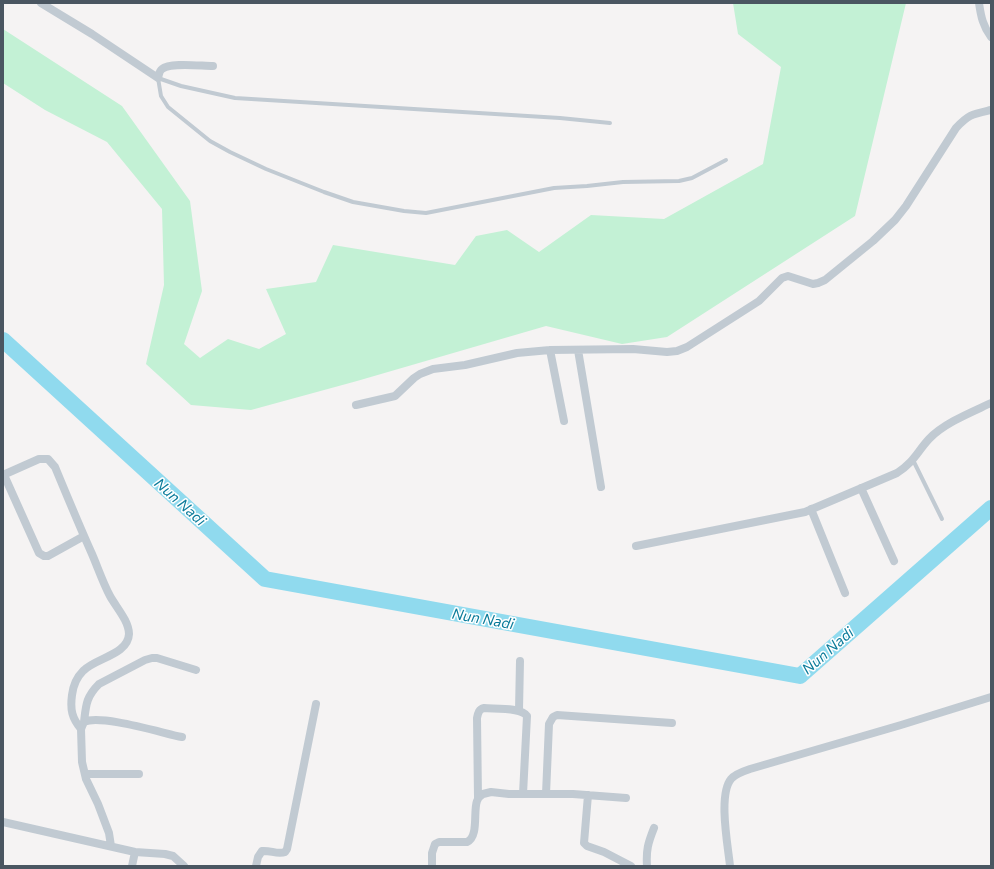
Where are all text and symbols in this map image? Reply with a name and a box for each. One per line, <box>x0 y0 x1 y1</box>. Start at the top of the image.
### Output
water label: Nun Nadi <box>151 474 209 530</box>
water label: Nun Nadi <box>451 605 515 633</box>
water label: Nun Nadi <box>798 624 858 678</box>

